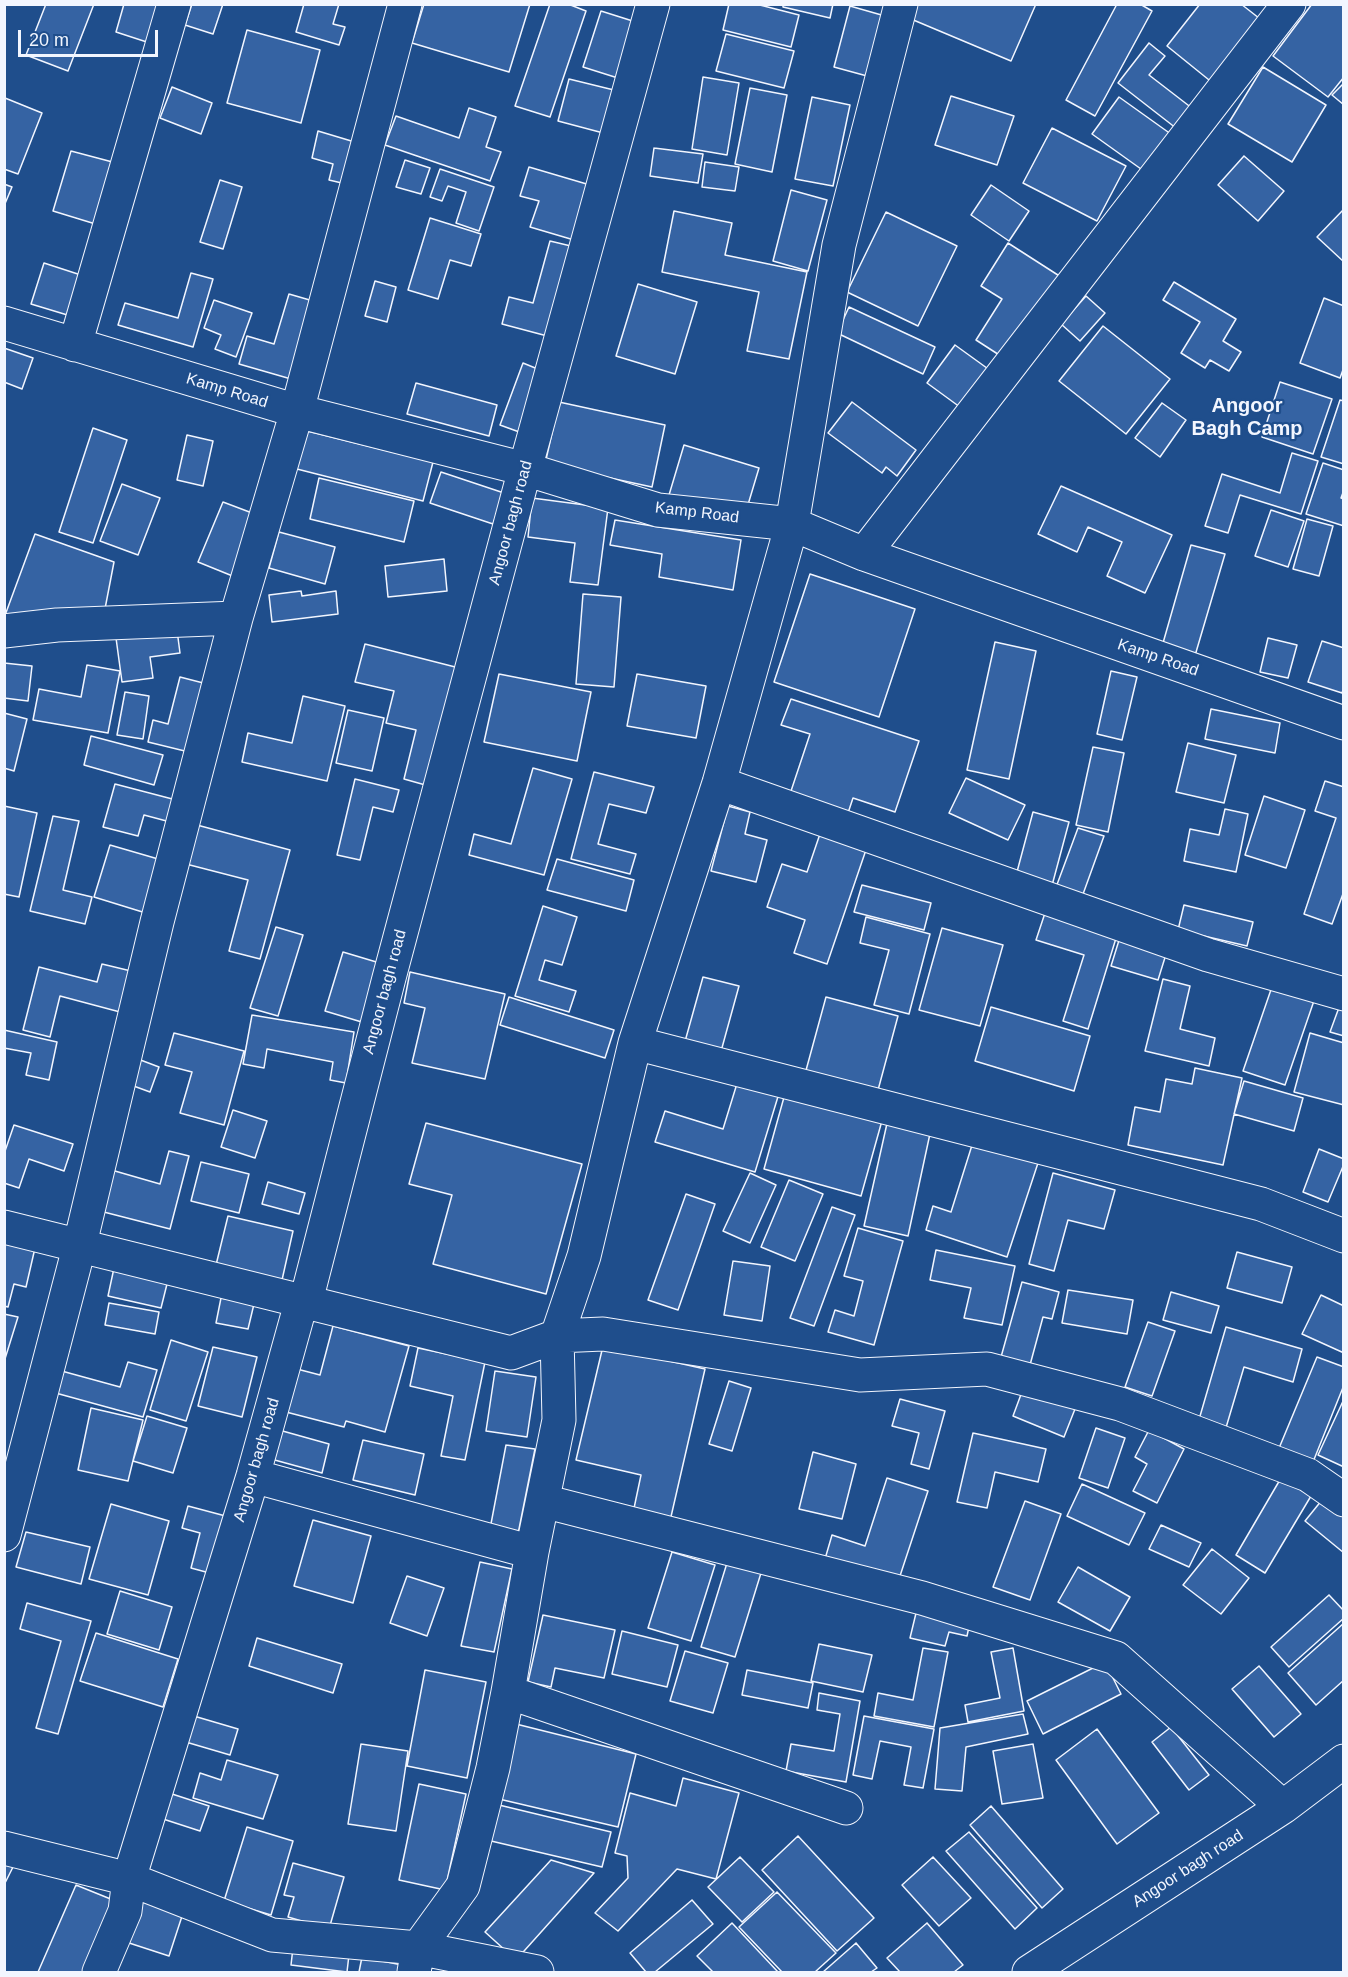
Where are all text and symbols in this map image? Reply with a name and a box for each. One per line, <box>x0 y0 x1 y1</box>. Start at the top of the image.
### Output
scale bar <box>21 18 160 56</box>
text: 20 m <box>29 30 69 50</box>
street label: Kamp Road <box>184 369 270 413</box>
district label: Angoor Bagh Camp <box>1191 394 1303 441</box>
street label: Angoor bagh road <box>485 459 537 587</box>
street label: Kamp Road <box>654 498 740 528</box>
street label: Kamp Road <box>1115 635 1201 681</box>
street label: Angoor bagh road <box>359 928 411 1056</box>
street label: Angoor bagh road <box>230 1396 284 1524</box>
street label: Angoor bagh road <box>1129 1826 1247 1912</box>

